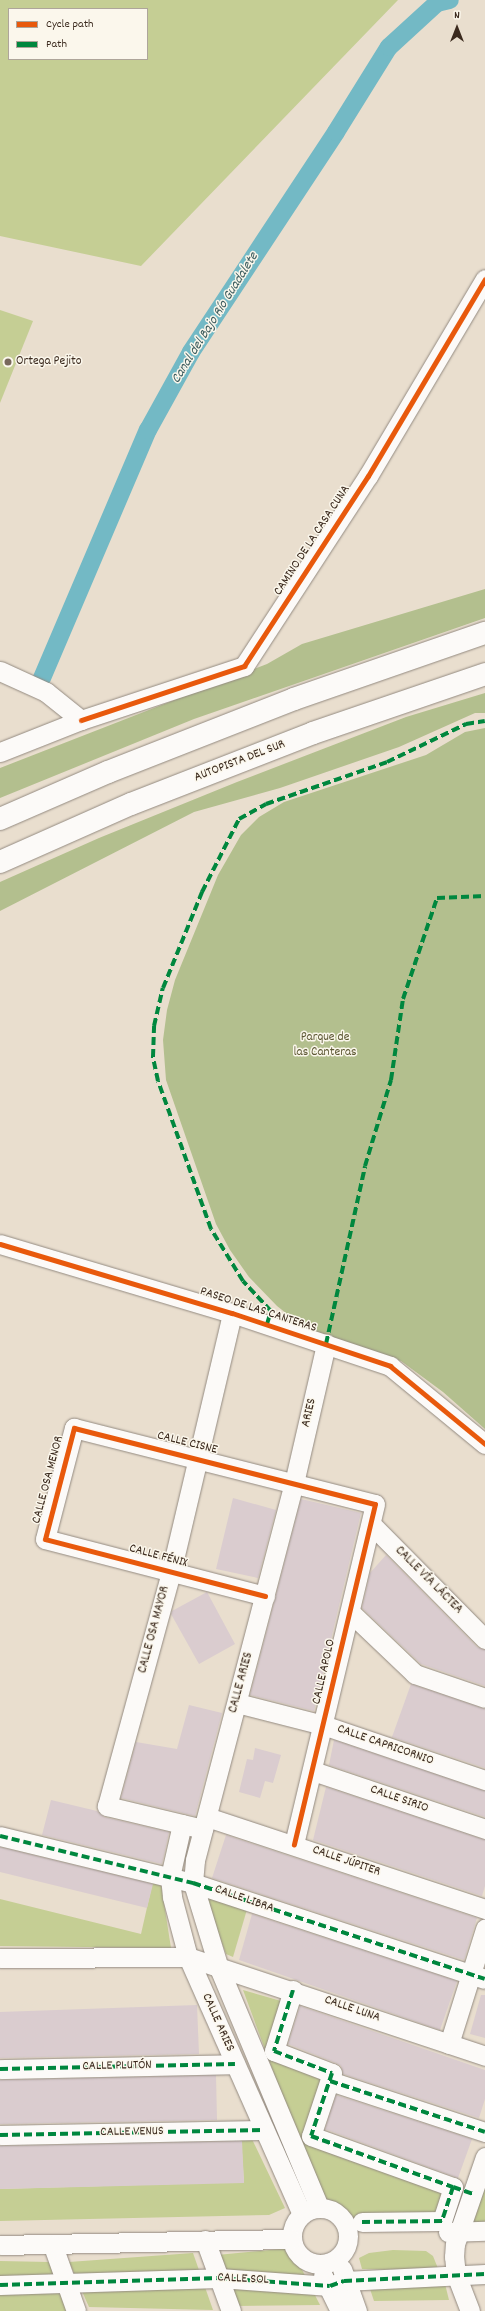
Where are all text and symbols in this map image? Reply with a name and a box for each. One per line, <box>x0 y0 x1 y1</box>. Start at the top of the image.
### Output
legend <box>8 8 148 60</box>
north arrow <box>437 8 477 48</box>
text: N <box>454 8 460 24</box>
text: Cycle path <box>46 16 94 33</box>
text: Path <box>46 36 67 53</box>
water label: Canal del Bajo Río Guadalete <box>168 249 262 387</box>
place label: Ortega Pejito <box>16 354 82 370</box>
marker: Ortega Pejito <box>3 357 13 367</box>
street label: CAMINO DE LA CASA CUNA <box>271 483 355 599</box>
street label: AUTOPISTA DEL SUR <box>192 737 288 787</box>
park label: Parque de las Canteras <box>293 1031 357 1062</box>
street label: PASEO DE LAS CANTERAS <box>198 1285 318 1337</box>
street label: ARIES <box>299 1397 321 1429</box>
street label: CALLE CISNE <box>155 1429 219 1459</box>
street label: CALLE OSA MENOR <box>30 1434 68 1526</box>
street label: CALLE FÉNIX <box>127 1542 189 1572</box>
street label: CALLE VÍA LÁCTEA <box>391 1544 465 1618</box>
street label: CALLE OSA MAYOR <box>136 1585 174 1675</box>
street label: CALLE APOLO <box>310 1638 340 1706</box>
street label: CALLE ARIES <box>226 1651 258 1715</box>
street label: CALLE CAPRICORNIO <box>335 1722 435 1770</box>
street label: CALLE SIRIO <box>368 1783 430 1817</box>
street label: CALLE JÚPITER <box>310 1843 382 1881</box>
street label: CALLE LIBRA <box>212 1883 276 1917</box>
street label: CALLE ARIES <box>197 1991 237 2055</box>
street label: CALLE LUNA <box>322 1993 382 2027</box>
street label: CALLE PLUTÓN <box>82 2059 152 2075</box>
street label: CALLE VENUS <box>100 2125 164 2141</box>
street label: CALLE SOL <box>217 2271 269 2289</box>

